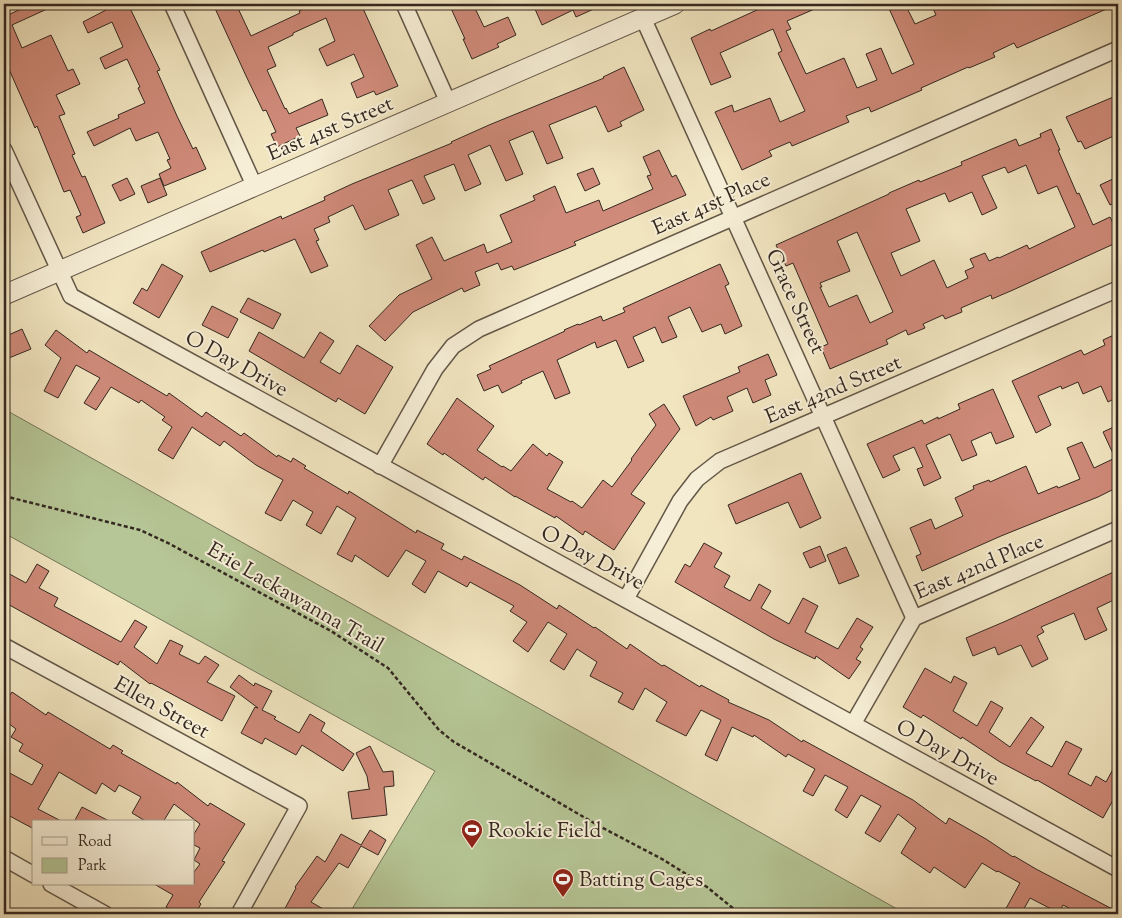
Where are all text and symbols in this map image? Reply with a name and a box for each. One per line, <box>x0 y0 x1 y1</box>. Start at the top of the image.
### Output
street label: East 41st Street <box>263 90 398 170</box>
street label: East 41st Place <box>648 165 776 244</box>
street label: Grace Street <box>757 245 832 359</box>
street label: O Day Drive <box>179 324 293 405</box>
street label: East 42nd Street <box>761 349 907 433</box>
street label: O Day Drive <box>535 519 649 599</box>
street label: East 42nd Place <box>911 527 1049 609</box>
street label: Erie Lackawanna Trail <box>201 536 389 662</box>
street label: Ellen Street <box>108 670 214 747</box>
street label: O Day Drive <box>890 713 1004 794</box>
place label: Rookie Field <box>488 817 601 847</box>
sports icon: Rookie Field <box>460 818 484 849</box>
legend <box>32 820 195 886</box>
text: Road <box>78 832 112 853</box>
text: Park <box>78 856 107 877</box>
place label: Batting Cages <box>579 866 703 896</box>
sports icon: Batting Cages <box>551 867 575 898</box>

